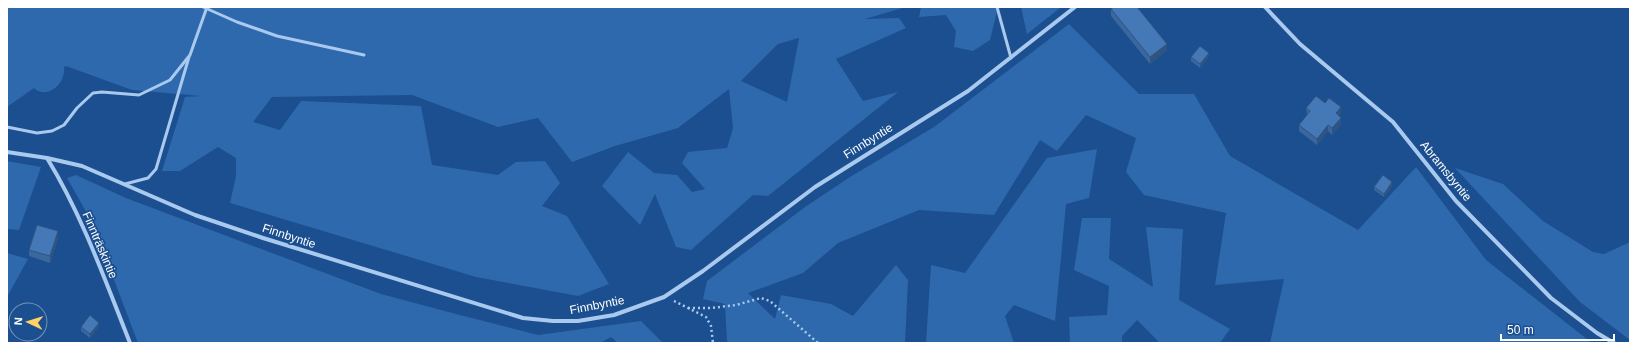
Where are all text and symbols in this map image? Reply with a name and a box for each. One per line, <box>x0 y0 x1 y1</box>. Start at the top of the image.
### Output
street label: Finnbyntie <box>841 120 895 162</box>
street label: Abramsbyntie <box>1417 138 1475 204</box>
street label: Finnträskintie <box>80 209 121 281</box>
street label: Finnbyntie <box>261 221 318 251</box>
street label: Finnbyntie <box>568 293 626 317</box>
north arrow <box>8 302 48 342</box>
scale bar <box>1501 316 1614 342</box>
text: N <box>12 317 24 326</box>
text: 50 m <box>1507 323 1534 337</box>

